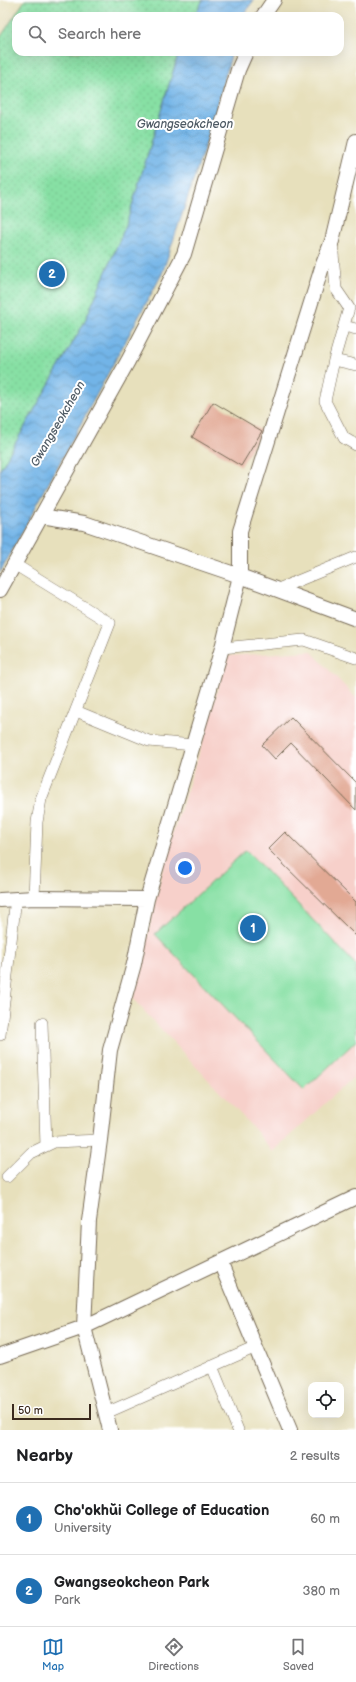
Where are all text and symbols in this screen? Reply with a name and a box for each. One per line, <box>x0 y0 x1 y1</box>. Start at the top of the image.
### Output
search box <box>12 12 344 56</box>
icon: search <box>26 23 48 45</box>
text: Search here <box>58 25 141 44</box>
water label: Gwangseokcheon <box>137 117 233 132</box>
pin: 2 <box>39 259 65 289</box>
water label: Gwangseokcheon <box>27 378 89 469</box>
your location <box>175 858 195 878</box>
pin: 1 <box>240 913 266 943</box>
map controls <box>308 1382 344 1418</box>
button: locate <box>308 1382 344 1418</box>
scale bar <box>12 1402 91 1421</box>
text: 50 m <box>18 1404 43 1417</box>
text: Nearby <box>16 1446 73 1466</box>
text: 2 results <box>290 1448 340 1464</box>
text: Cho'okhŭi College of Education <box>54 1501 269 1520</box>
text: 1 <box>26 1511 32 1527</box>
text: 60 m <box>310 1511 340 1527</box>
text: University <box>54 1520 111 1536</box>
text: Gwangseokcheon Park <box>54 1573 209 1592</box>
text: 2 <box>25 1583 33 1599</box>
text: 380 m <box>303 1583 340 1599</box>
text: Park <box>54 1592 80 1608</box>
tab: Map <box>42 1636 64 1673</box>
tab: Directions <box>148 1636 199 1673</box>
tab: Saved <box>283 1636 314 1673</box>

